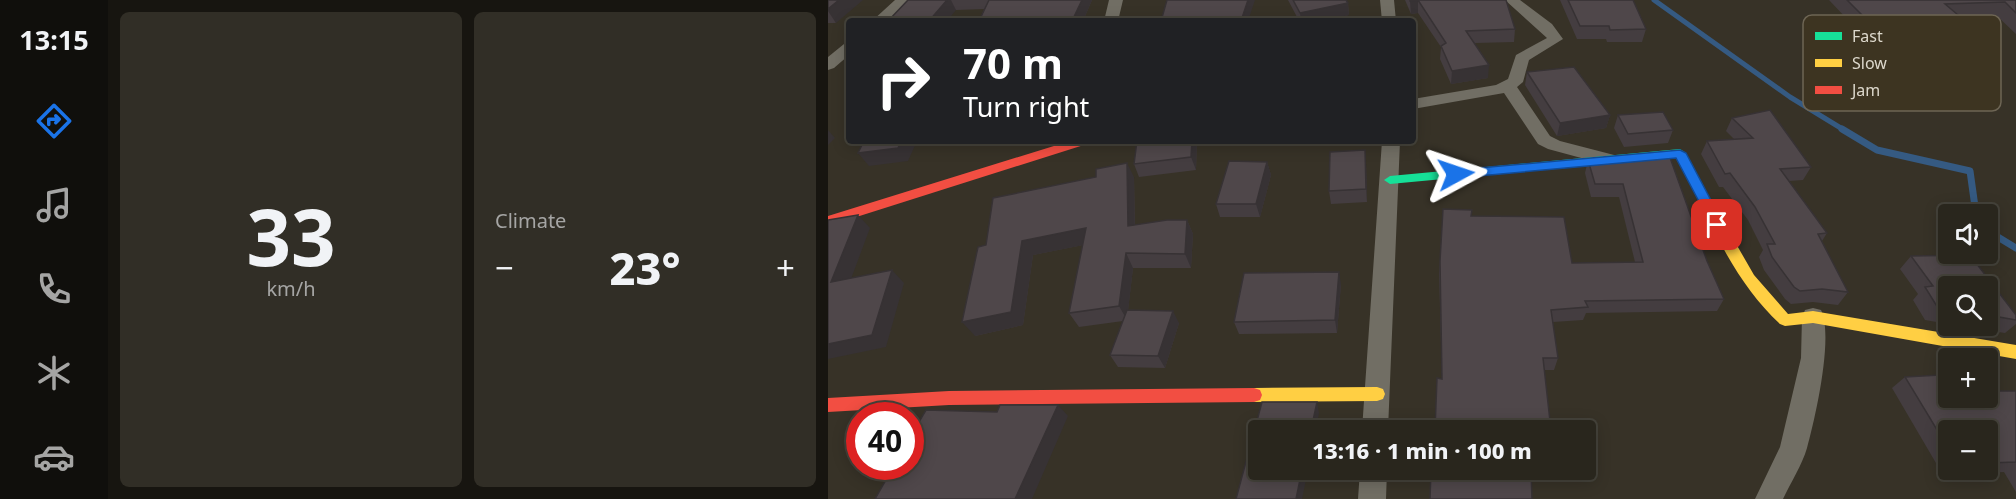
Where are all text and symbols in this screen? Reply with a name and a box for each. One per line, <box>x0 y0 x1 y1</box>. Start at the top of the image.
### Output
legend <box>1803 15 2001 111</box>
text: 13:15 <box>19 21 89 58</box>
text: Fast <box>1852 25 1883 47</box>
text: 70 m <box>963 34 1063 91</box>
icon: right <box>864 42 942 120</box>
text: Slow <box>1852 52 1887 74</box>
text: Jam <box>1850 79 1880 101</box>
text: Turn right <box>963 88 1089 125</box>
icon: directions <box>33 100 75 142</box>
position arrow <box>1424 142 1488 206</box>
text: 33 <box>246 183 336 289</box>
icon: music <box>33 184 75 226</box>
pin <box>1691 199 1742 250</box>
map controls <box>1938 204 1998 480</box>
button: sound <box>1938 204 1998 264</box>
text: Climate <box>495 207 566 234</box>
icon: arrive <box>1700 208 1733 241</box>
text: 23° <box>609 237 681 298</box>
text: − <box>495 245 514 290</box>
text: + <box>776 245 795 290</box>
icon: phone <box>33 268 75 310</box>
text: km/h <box>266 275 316 302</box>
button: search <box>1938 276 1998 336</box>
button: + <box>1938 348 1998 408</box>
icon: climate <box>33 352 75 394</box>
speed limit sign: 40 <box>846 402 924 480</box>
button: − <box>1938 420 1998 480</box>
text: 13:16 · 1 min · 100 m <box>1312 435 1532 465</box>
icon: car <box>33 436 75 478</box>

